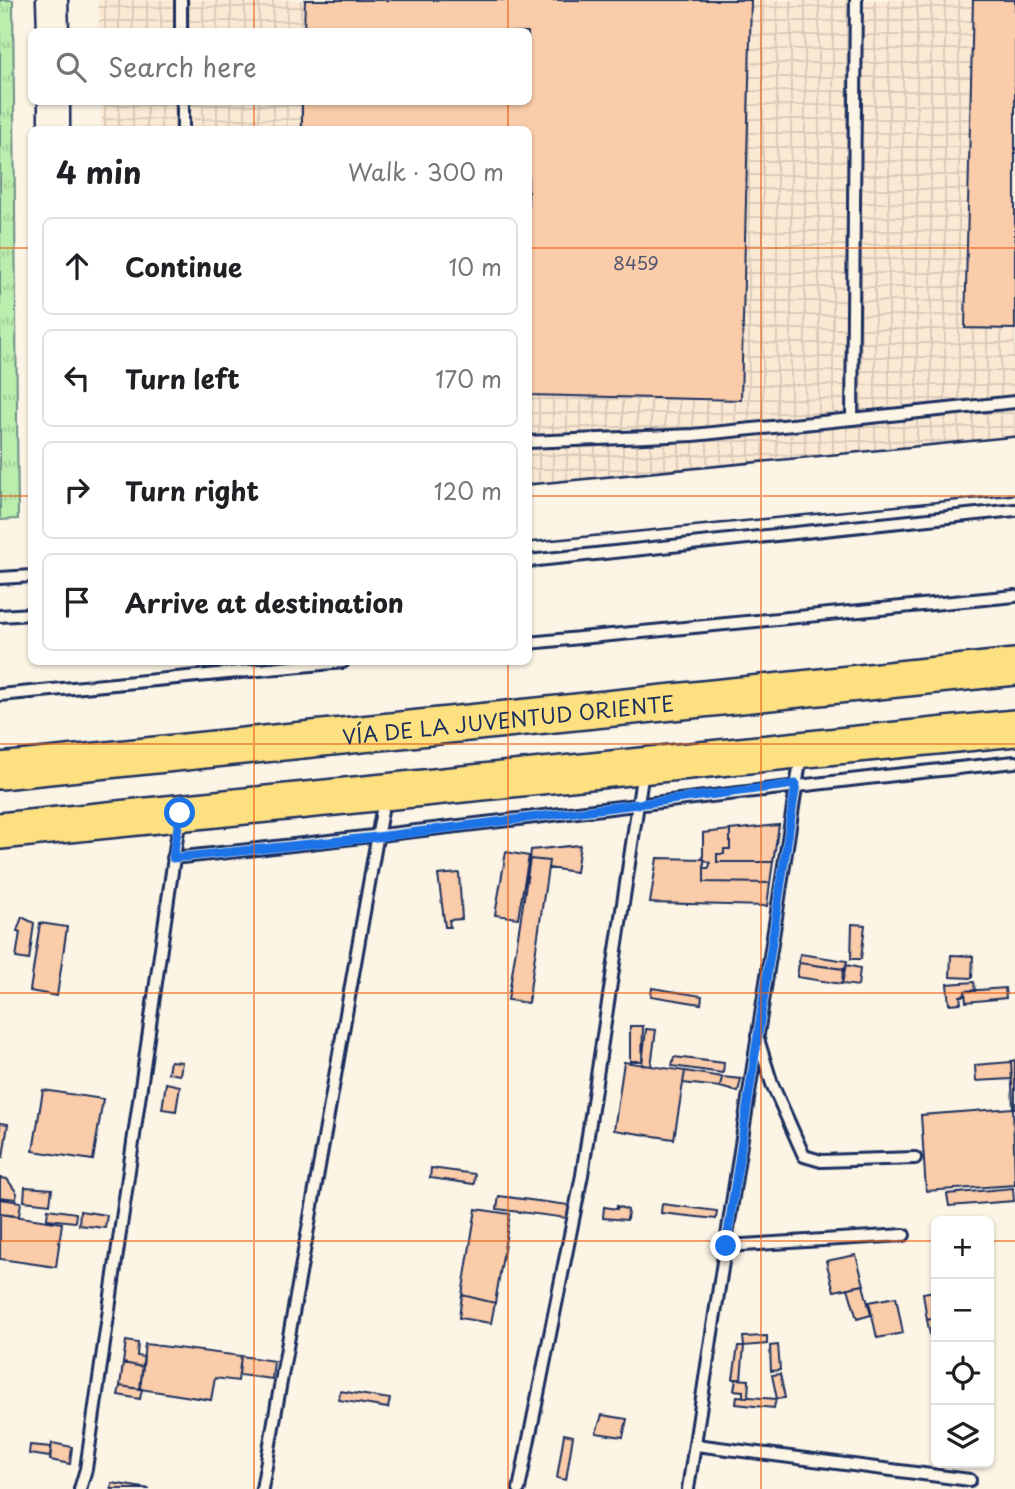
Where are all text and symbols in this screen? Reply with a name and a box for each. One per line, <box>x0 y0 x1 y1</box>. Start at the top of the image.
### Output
search box <box>28 28 532 105</box>
text: Search here <box>108 47 257 86</box>
icon: search <box>52 48 90 86</box>
text: 4 min <box>56 149 142 194</box>
text: Walk · 300 m <box>348 154 504 189</box>
icon: ahead <box>58 247 96 285</box>
text: Continue <box>125 247 242 286</box>
text: 10 m <box>448 249 502 284</box>
house number: 8459 <box>613 249 659 276</box>
icon: left <box>58 359 96 397</box>
text: Turn left <box>125 359 240 398</box>
text: 170 m <box>435 361 502 396</box>
icon: right <box>58 471 96 509</box>
text: Turn right <box>125 471 259 510</box>
text: 120 m <box>434 473 502 508</box>
icon: arrive <box>58 583 96 621</box>
text: Arrive at destination <box>125 583 404 622</box>
street label: VÍA DE LA JUVENTUD ORIENTE <box>341 686 676 752</box>
route start <box>164 797 195 828</box>
map controls <box>931 1216 994 1468</box>
button: + <box>931 1216 994 1279</box>
route end <box>710 1230 741 1261</box>
button: − <box>931 1279 994 1342</box>
button: locate <box>931 1342 994 1405</box>
button: layers <box>931 1405 994 1468</box>

